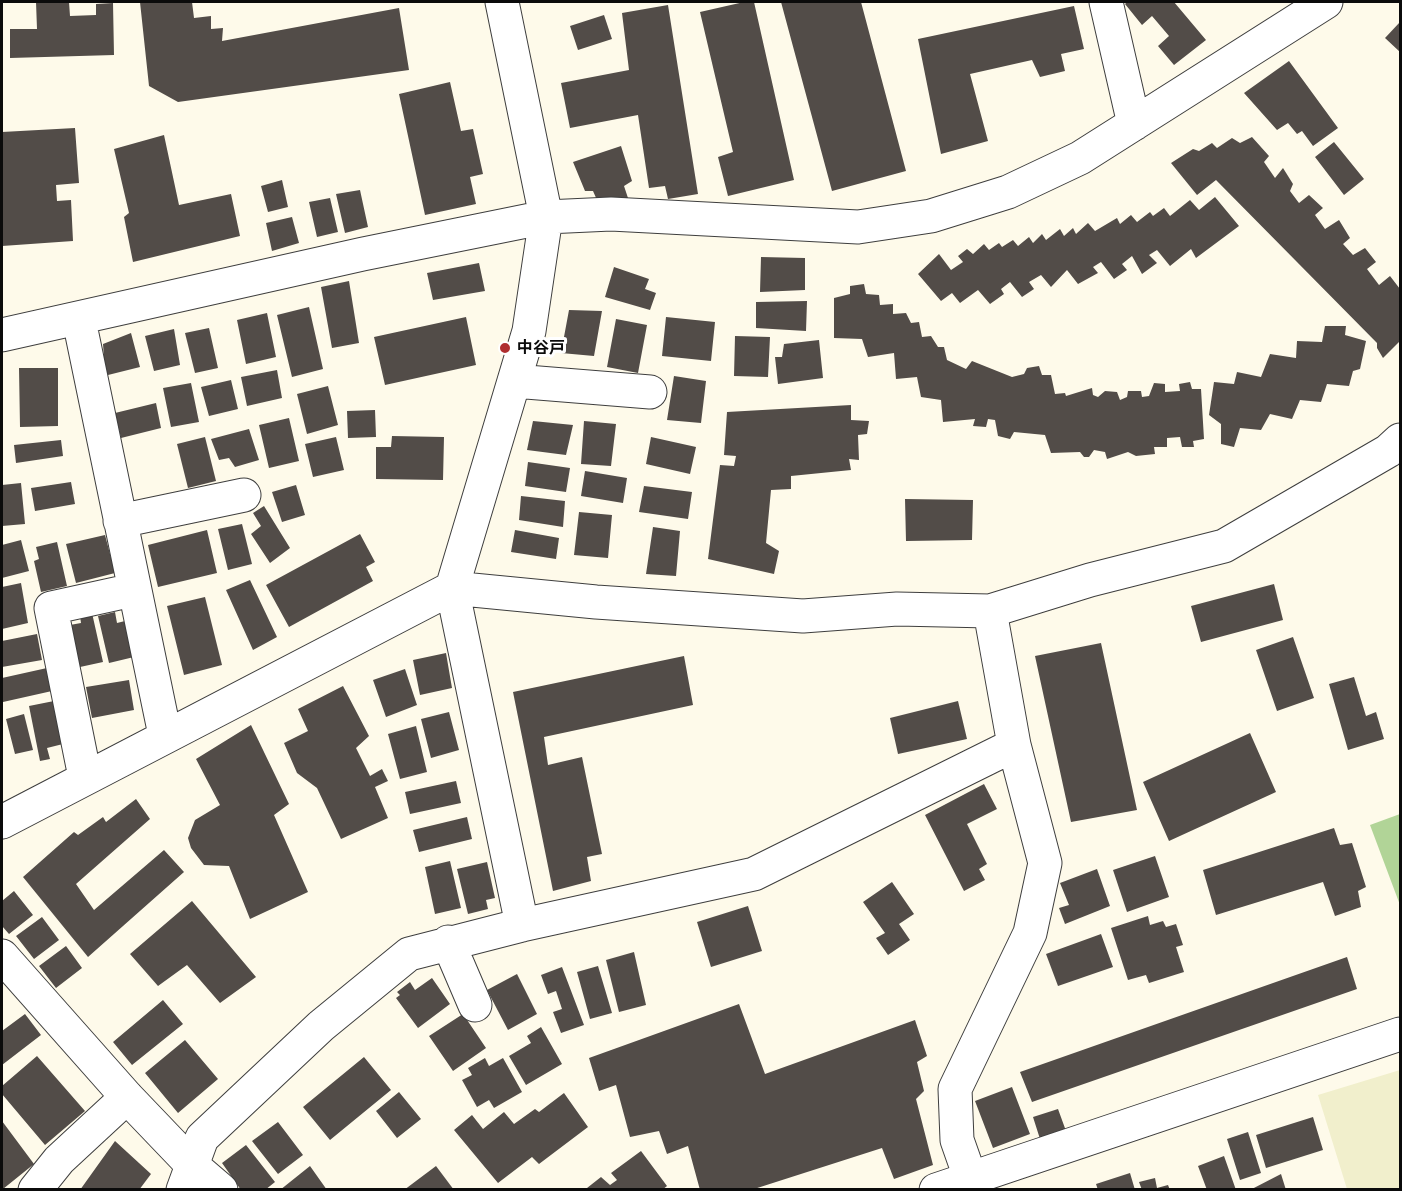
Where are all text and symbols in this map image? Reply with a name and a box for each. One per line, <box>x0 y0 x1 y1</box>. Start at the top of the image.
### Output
place label: 中谷戸 <box>517 338 565 358</box>
marker: 中谷戸 <box>498 341 512 355</box>

